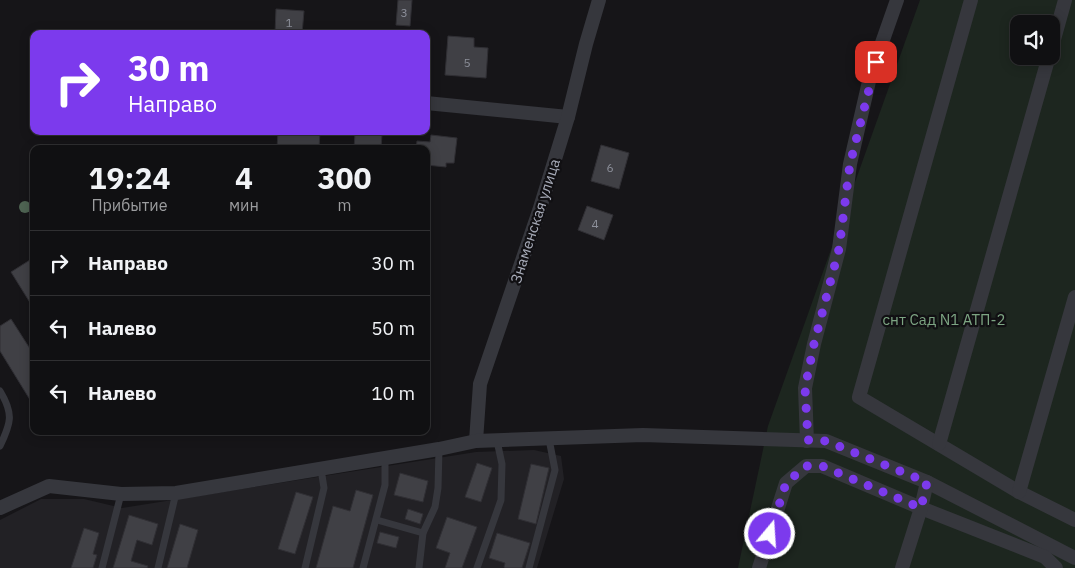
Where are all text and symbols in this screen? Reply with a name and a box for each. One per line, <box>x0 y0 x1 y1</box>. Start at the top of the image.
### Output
house number: 3 <box>400 5 408 20</box>
house number: 1 <box>285 15 293 30</box>
map controls <box>1010 15 1060 65</box>
button: sound <box>1010 15 1060 65</box>
pin <box>855 41 897 83</box>
text: 30 m <box>128 45 210 91</box>
icon: arrive <box>862 48 890 76</box>
icon: right <box>45 50 110 115</box>
house number: 5 <box>463 55 471 70</box>
text: Направо <box>128 89 217 118</box>
street label: Знаменская улица <box>506 156 564 286</box>
text: 19:24 <box>89 158 170 197</box>
text: 4 <box>235 158 253 197</box>
text: 300 <box>317 158 371 197</box>
house number: 6 <box>606 160 614 175</box>
text: Прибытие <box>91 195 168 215</box>
text: мин <box>229 195 259 215</box>
text: m <box>337 195 351 215</box>
house number: 4 <box>591 216 599 231</box>
icon: right <box>45 249 73 277</box>
text: Направо <box>88 251 168 275</box>
text: 30 m <box>371 251 415 275</box>
park label: снт Сад N1 АТП-2 <box>883 310 1005 329</box>
icon: left <box>45 314 73 342</box>
text: Налево <box>88 316 157 340</box>
text: 50 m <box>371 316 415 340</box>
icon: left <box>45 379 73 407</box>
text: Налево <box>88 381 157 405</box>
text: 10 m <box>371 381 415 405</box>
position arrow <box>743 507 795 559</box>

